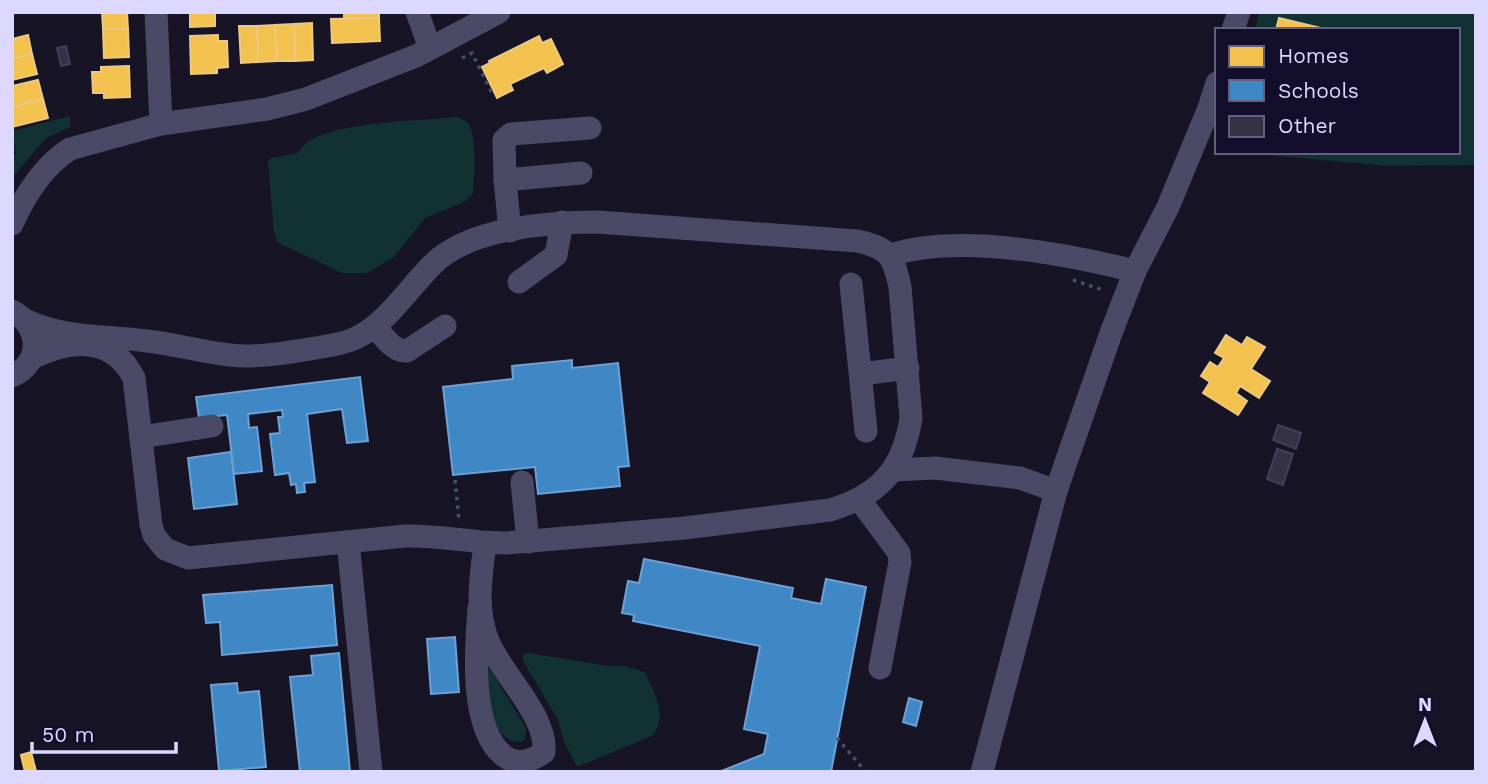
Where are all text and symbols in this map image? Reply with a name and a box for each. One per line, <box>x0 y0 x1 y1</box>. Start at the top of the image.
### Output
legend <box>1215 28 1460 154</box>
text: Homes <box>1278 43 1349 68</box>
text: Schools <box>1278 78 1359 103</box>
text: Other <box>1278 113 1337 138</box>
north arrow <box>1390 686 1460 756</box>
text: N <box>1418 693 1432 716</box>
scale bar <box>32 710 175 754</box>
text: 50 m <box>42 722 94 747</box>

